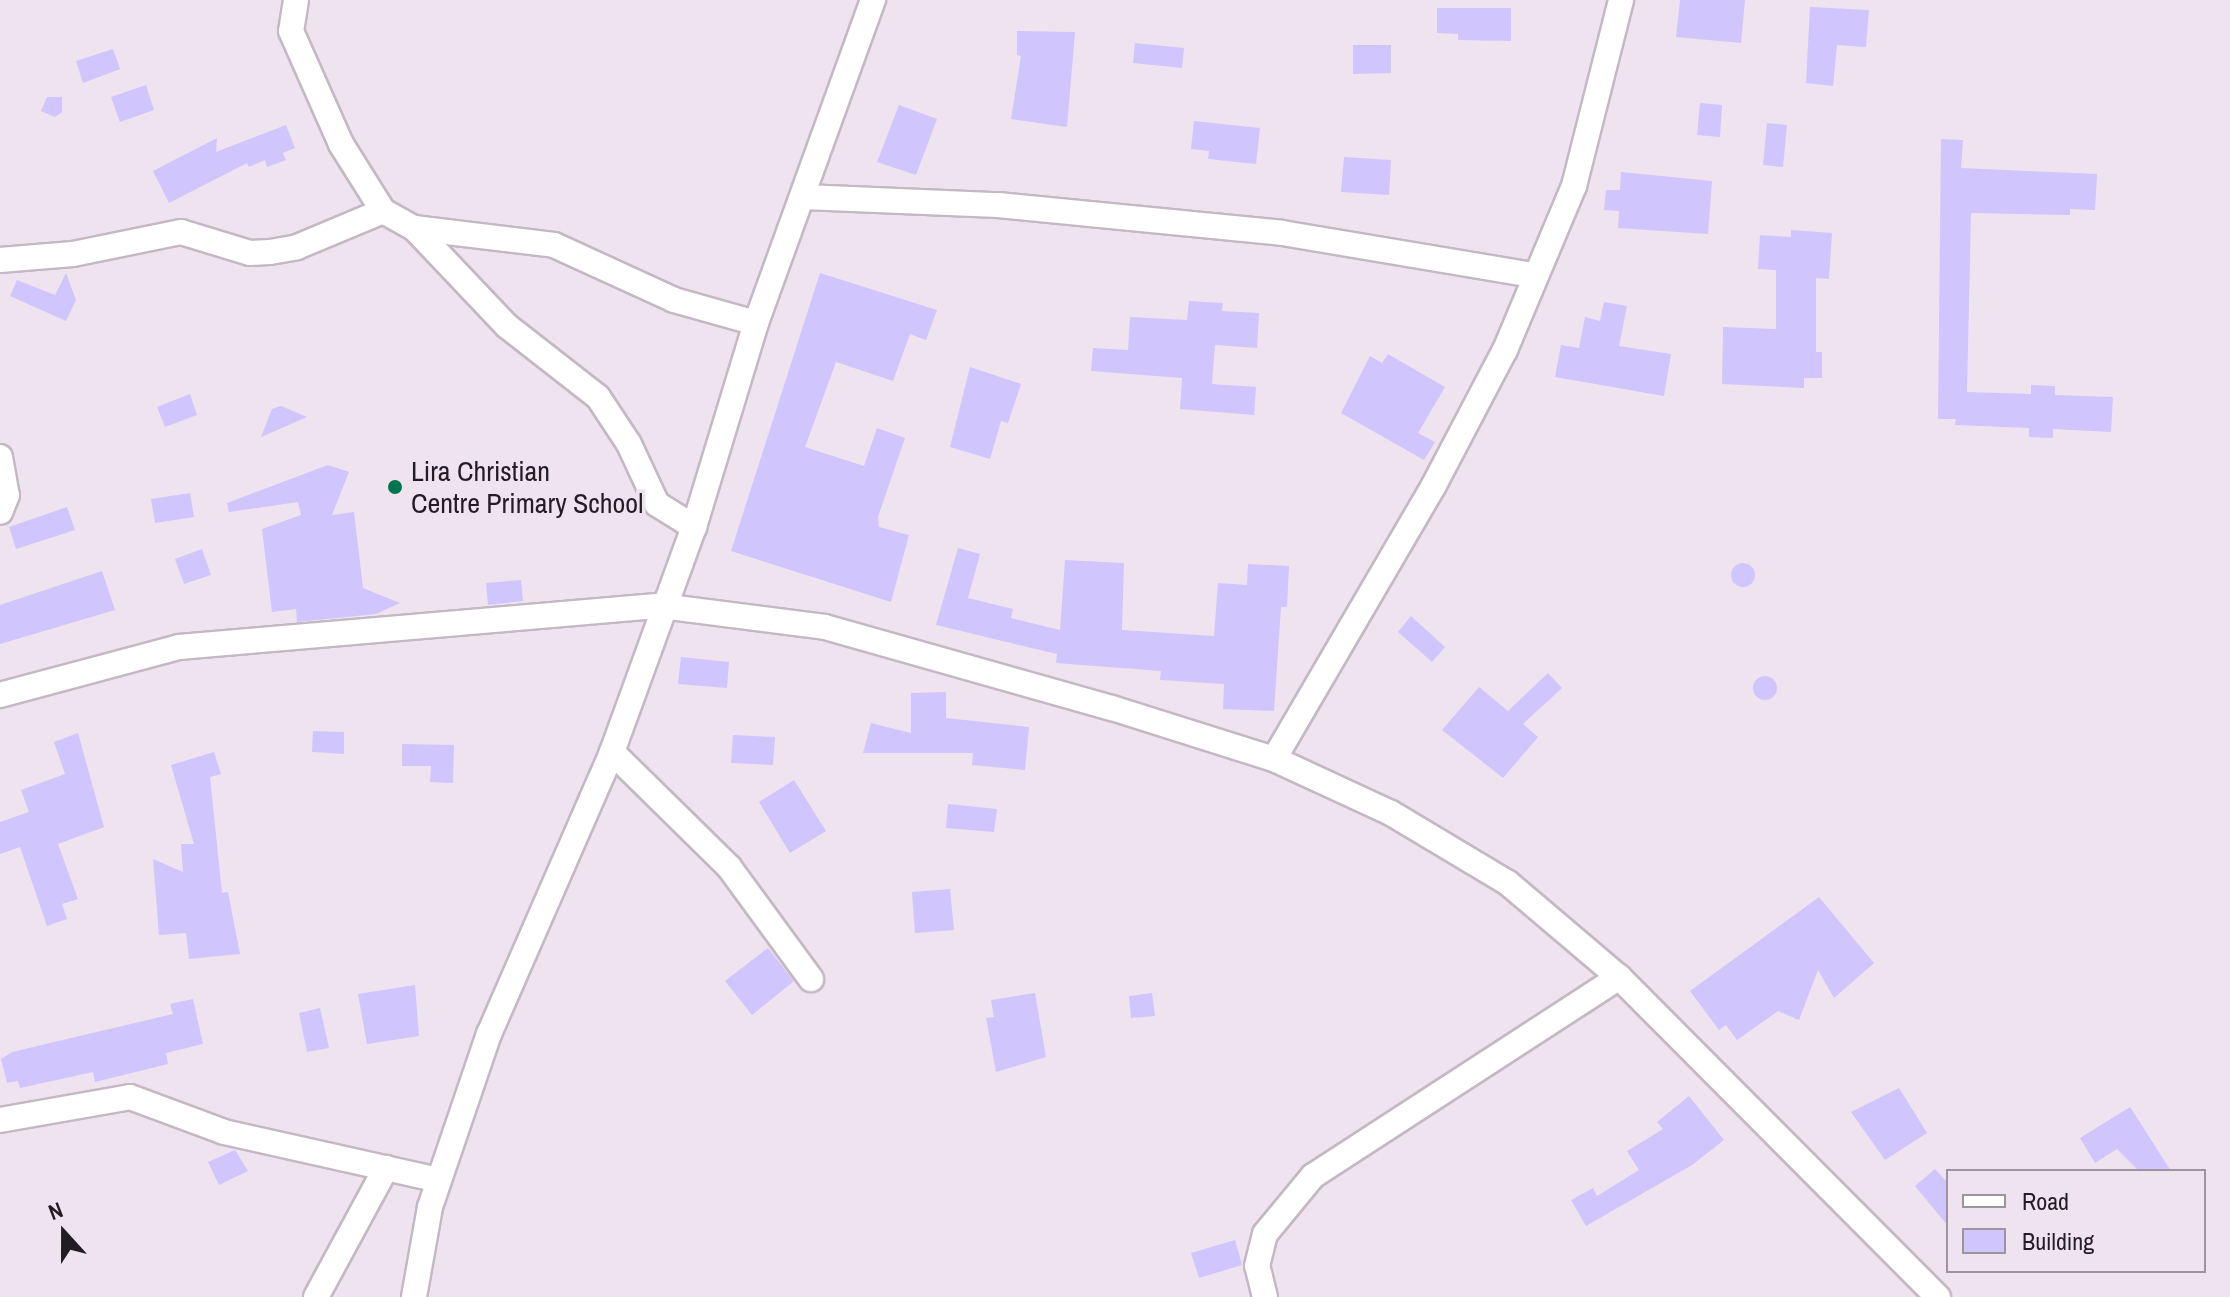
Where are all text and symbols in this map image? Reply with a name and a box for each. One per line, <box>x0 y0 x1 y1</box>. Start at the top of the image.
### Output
place label: Lira Christian Centre Primary School <box>411 454 643 520</box>
marker: Lira Christian Centre Primary School <box>386 478 404 496</box>
legend <box>1946 1169 2206 1273</box>
text: Road <box>2022 1185 2069 1217</box>
north arrow <box>24 1193 104 1273</box>
text: N <box>44 1194 67 1227</box>
text: Building <box>2022 1225 2094 1257</box>

